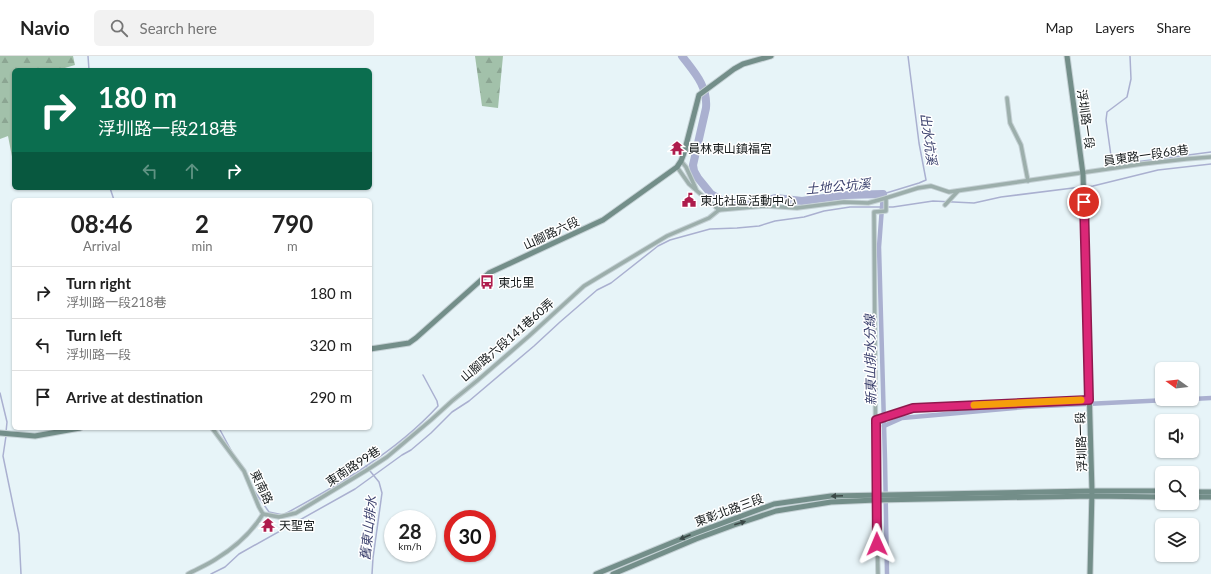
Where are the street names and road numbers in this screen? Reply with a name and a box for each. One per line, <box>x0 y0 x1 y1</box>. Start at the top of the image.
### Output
street label: 浮圳路一段 <box>1074 88 1098 150</box>
street label: 員東路一段68巷 <box>1102 142 1190 168</box>
street label: 山腳路六段 <box>521 214 581 252</box>
street label: 山腳路六段141巷60弄 <box>457 295 557 385</box>
street label: 浮圳路一段 <box>1072 412 1090 472</box>
street label: 東南路99巷 <box>323 443 383 489</box>
street label: 東南路 <box>248 468 276 506</box>
street label: 東彰北路三段 <box>693 491 765 529</box>

